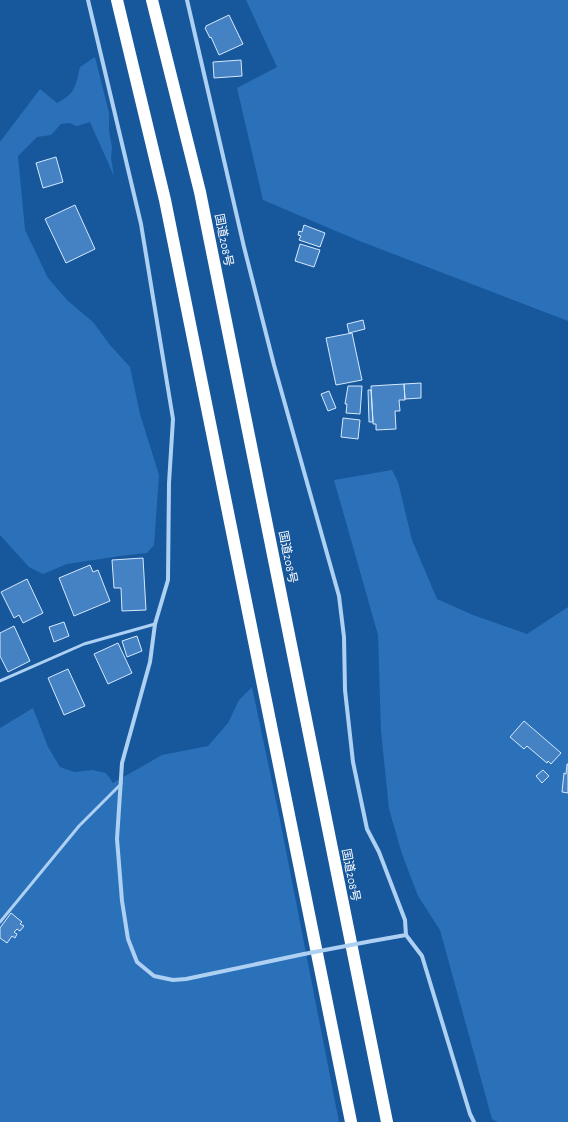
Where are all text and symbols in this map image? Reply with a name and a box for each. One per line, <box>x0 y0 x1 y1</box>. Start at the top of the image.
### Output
street label: 国道208号 <box>213 212 236 267</box>
street label: 国道208号 <box>277 529 300 584</box>
street label: 国道208号 <box>340 847 363 902</box>

